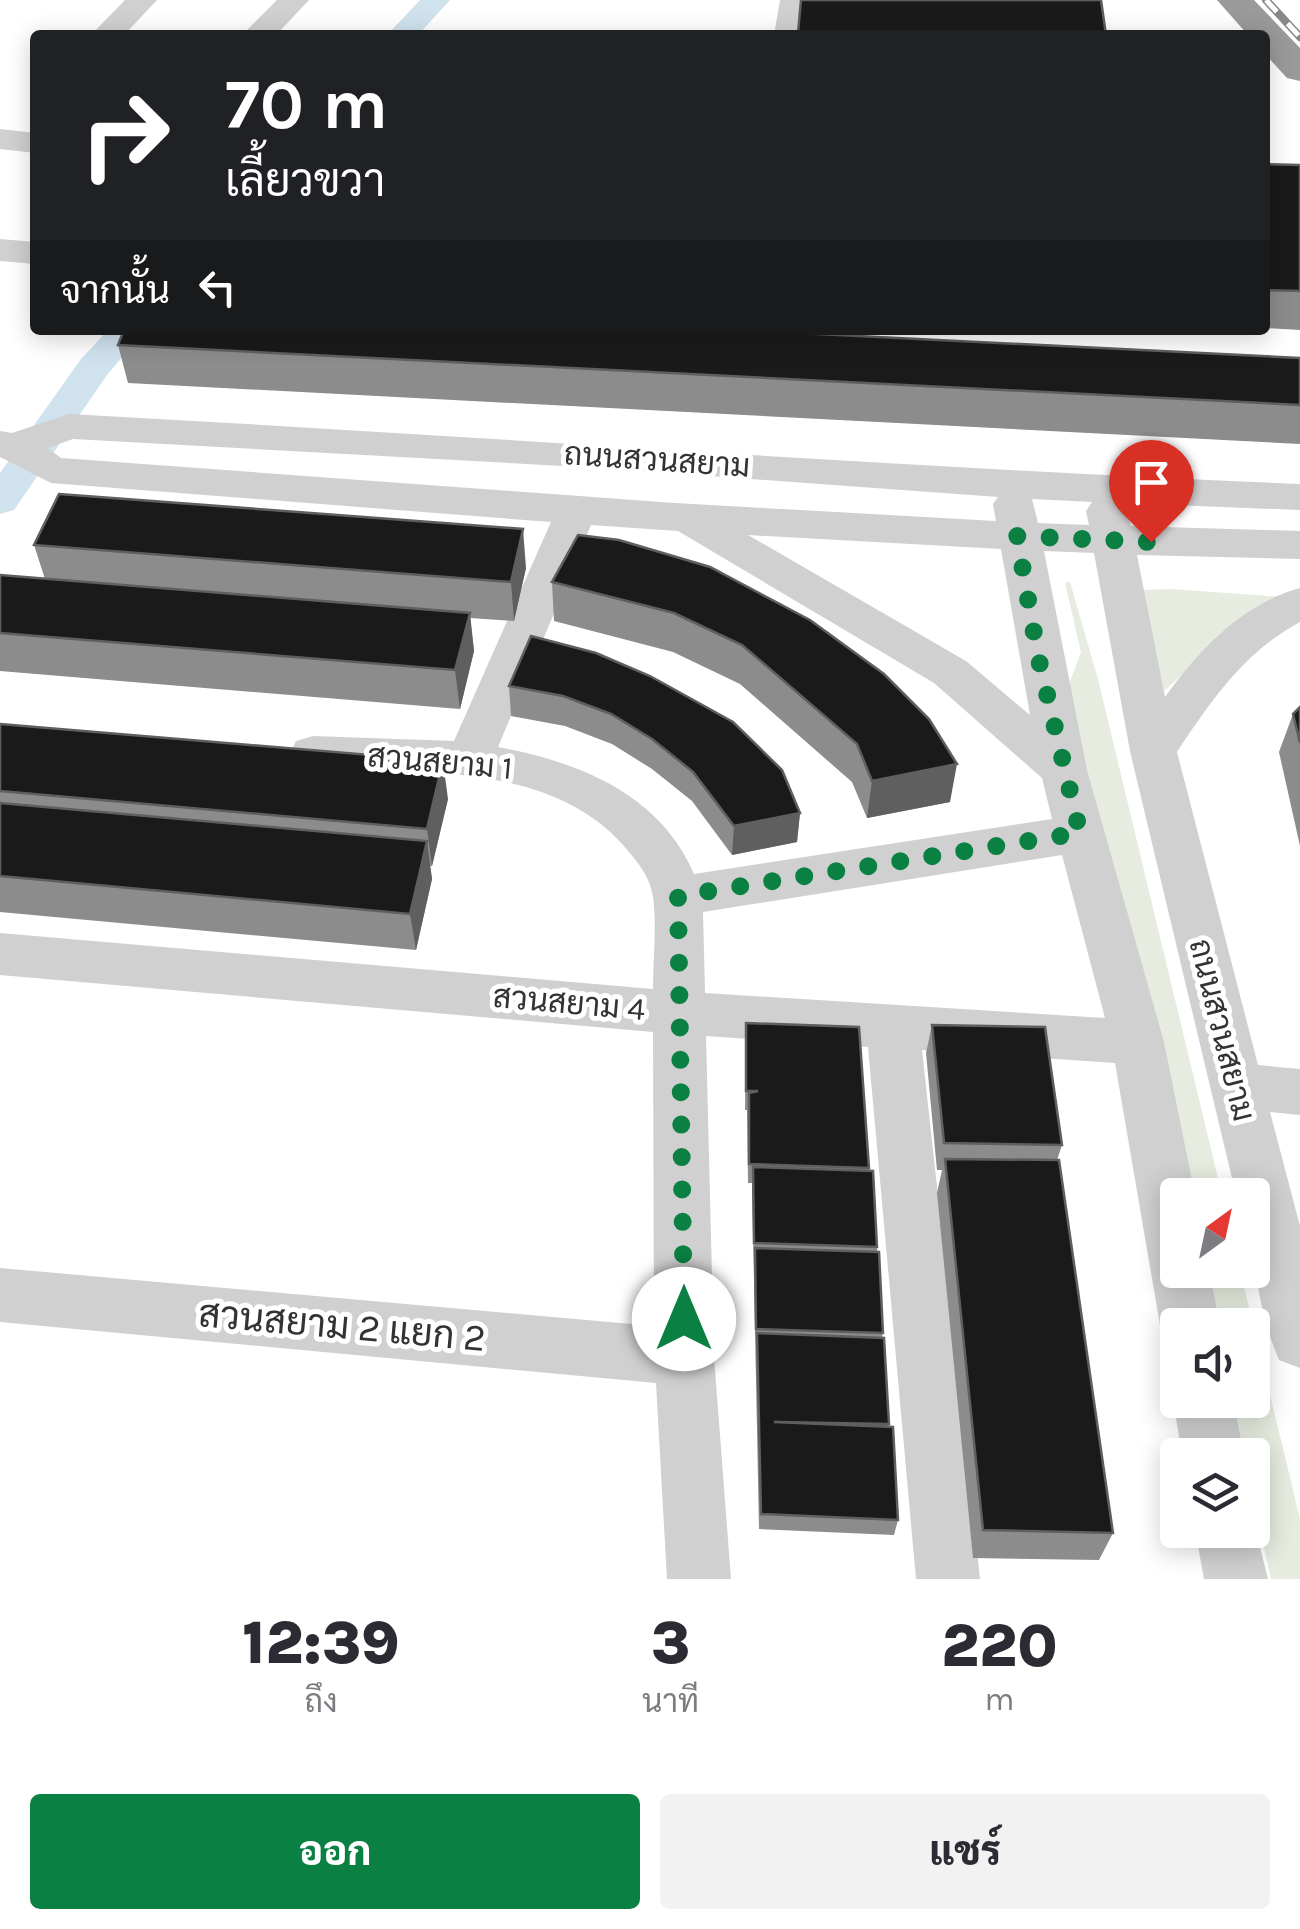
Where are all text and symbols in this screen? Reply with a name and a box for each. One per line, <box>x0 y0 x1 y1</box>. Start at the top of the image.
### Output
text: 70 m <box>225 64 388 146</box>
icon: right <box>60 70 190 200</box>
text: เลี้ยวขวา <box>225 155 385 207</box>
icon: left <box>190 260 245 315</box>
text: จากนั้น <box>60 268 170 313</box>
street label: ถนนสวนสยาม <box>563 435 751 485</box>
pin <box>1109 440 1194 543</box>
icon: arrive <box>1124 455 1179 510</box>
street label: สวนสยาม 1 <box>366 737 514 787</box>
street label: ถนนสวนสยาม <box>1181 935 1263 1125</box>
street label: สวนสยาม 4 <box>491 978 647 1028</box>
north arrow <box>1160 1178 1270 1288</box>
map controls <box>1160 1178 1270 1548</box>
position arrow <box>632 1267 736 1371</box>
street label: สวนสยาม 2 แยก 2 <box>197 1291 487 1361</box>
button: sound <box>1160 1308 1270 1418</box>
button: layers <box>1160 1438 1270 1548</box>
text: 12:39 <box>242 1608 400 1678</box>
text: 3 <box>651 1608 690 1678</box>
text: 220 <box>941 1611 1058 1681</box>
text: m <box>985 1681 1014 1718</box>
text: ถึง <box>304 1683 338 1720</box>
text: นาที <box>642 1683 699 1720</box>
button: ออก <box>30 1794 640 1909</box>
button: แชร์ <box>660 1794 1270 1909</box>

